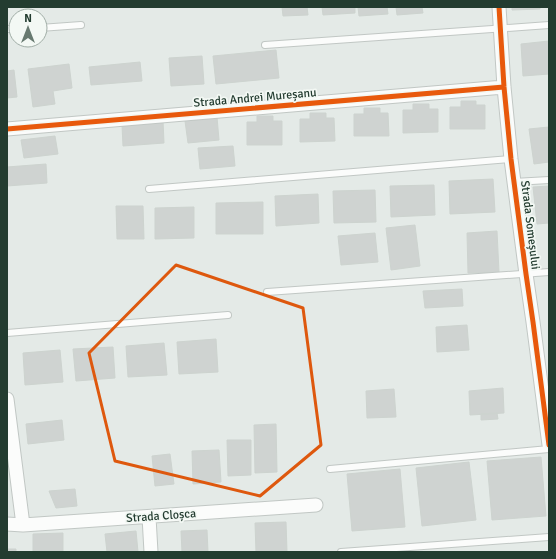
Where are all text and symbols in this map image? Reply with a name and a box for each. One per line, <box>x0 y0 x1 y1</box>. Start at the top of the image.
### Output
north arrow <box>8 8 48 48</box>
text: N <box>24 12 32 25</box>
street label: Strada Andrei Mureșanu <box>193 85 317 111</box>
street label: Strada Someșului <box>517 180 543 270</box>
street label: Strada Cloșca <box>125 506 197 526</box>

